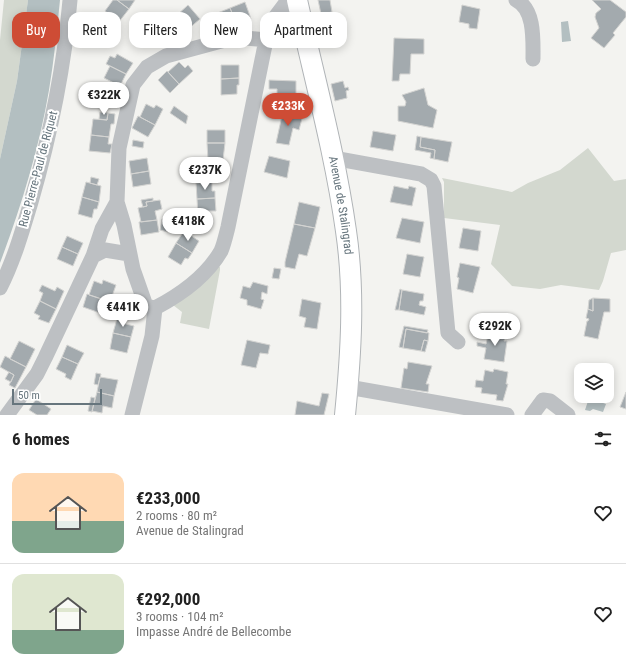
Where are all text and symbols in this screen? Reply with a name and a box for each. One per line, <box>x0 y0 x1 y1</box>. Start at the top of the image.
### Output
chip: Buy <box>12 12 60 48</box>
chip: Rent <box>68 12 121 48</box>
chip: Filters <box>129 12 192 48</box>
chip: New <box>200 12 252 48</box>
chip: Apartment <box>260 12 347 48</box>
pin: €322K <box>76 82 132 116</box>
text: €322K <box>87 87 121 102</box>
pin: €233K <box>260 93 316 127</box>
text: €233K <box>271 98 305 113</box>
street label: Rue Pierre-Paul de Riquet <box>16 109 60 229</box>
street label: Avenue de Stalingrad <box>326 155 356 255</box>
pin: €237K <box>177 157 233 191</box>
text: €237K <box>188 162 222 177</box>
pin: €418K <box>160 208 216 242</box>
text: €418K <box>171 213 205 228</box>
pin: €441K <box>95 294 151 328</box>
text: €441K <box>106 299 140 314</box>
pin: €292K <box>467 313 523 347</box>
text: €292K <box>478 318 512 333</box>
map controls <box>574 363 614 403</box>
button: layers <box>574 363 614 403</box>
scale bar <box>12 387 102 406</box>
text: 50 m <box>18 389 40 402</box>
icon: filters <box>592 428 614 450</box>
text: 6 homes <box>12 429 70 449</box>
text: €233,000 <box>136 488 200 508</box>
icon: home <box>44 489 92 537</box>
icon: heart <box>592 502 614 524</box>
text: 2 rooms · 80 m² <box>136 508 217 523</box>
text: Avenue de Stalingrad <box>136 523 244 538</box>
text: €292,000 <box>136 589 200 609</box>
icon: home <box>44 590 92 638</box>
icon: heart <box>592 603 614 625</box>
text: 3 rooms · 104 m² <box>136 609 223 624</box>
text: Impasse André de Bellecombe <box>136 624 291 639</box>

